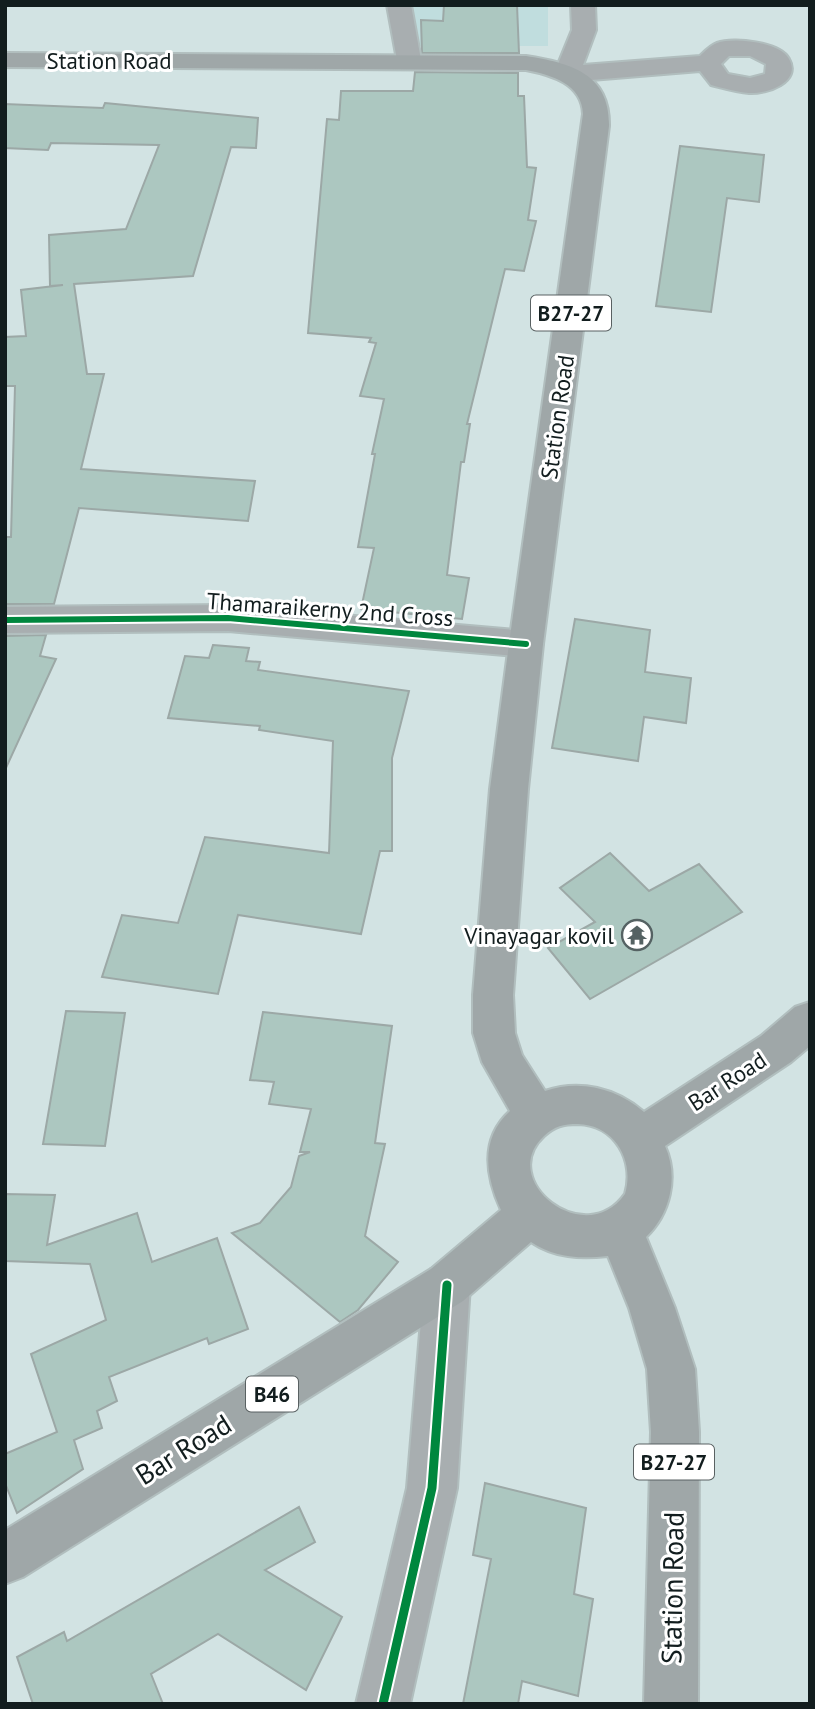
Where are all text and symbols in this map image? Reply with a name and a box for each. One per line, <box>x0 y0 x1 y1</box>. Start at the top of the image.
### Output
street label: Station Road <box>46 46 172 75</box>
road number: B27-27 <box>531 296 611 330</box>
street label: Station Road <box>534 353 580 481</box>
street label: Thamaraikerny 2nd Cross <box>206 586 454 632</box>
temple icon: Vinayagar kovil <box>620 918 654 952</box>
place label: Vinayagar kovil <box>463 921 614 950</box>
street label: Bar Road <box>682 1045 772 1117</box>
road number: B46 <box>246 1376 298 1412</box>
street label: Bar Road <box>128 1405 238 1493</box>
road number: B27-27 <box>634 1444 714 1480</box>
street label: Station Road <box>652 1512 692 1664</box>

